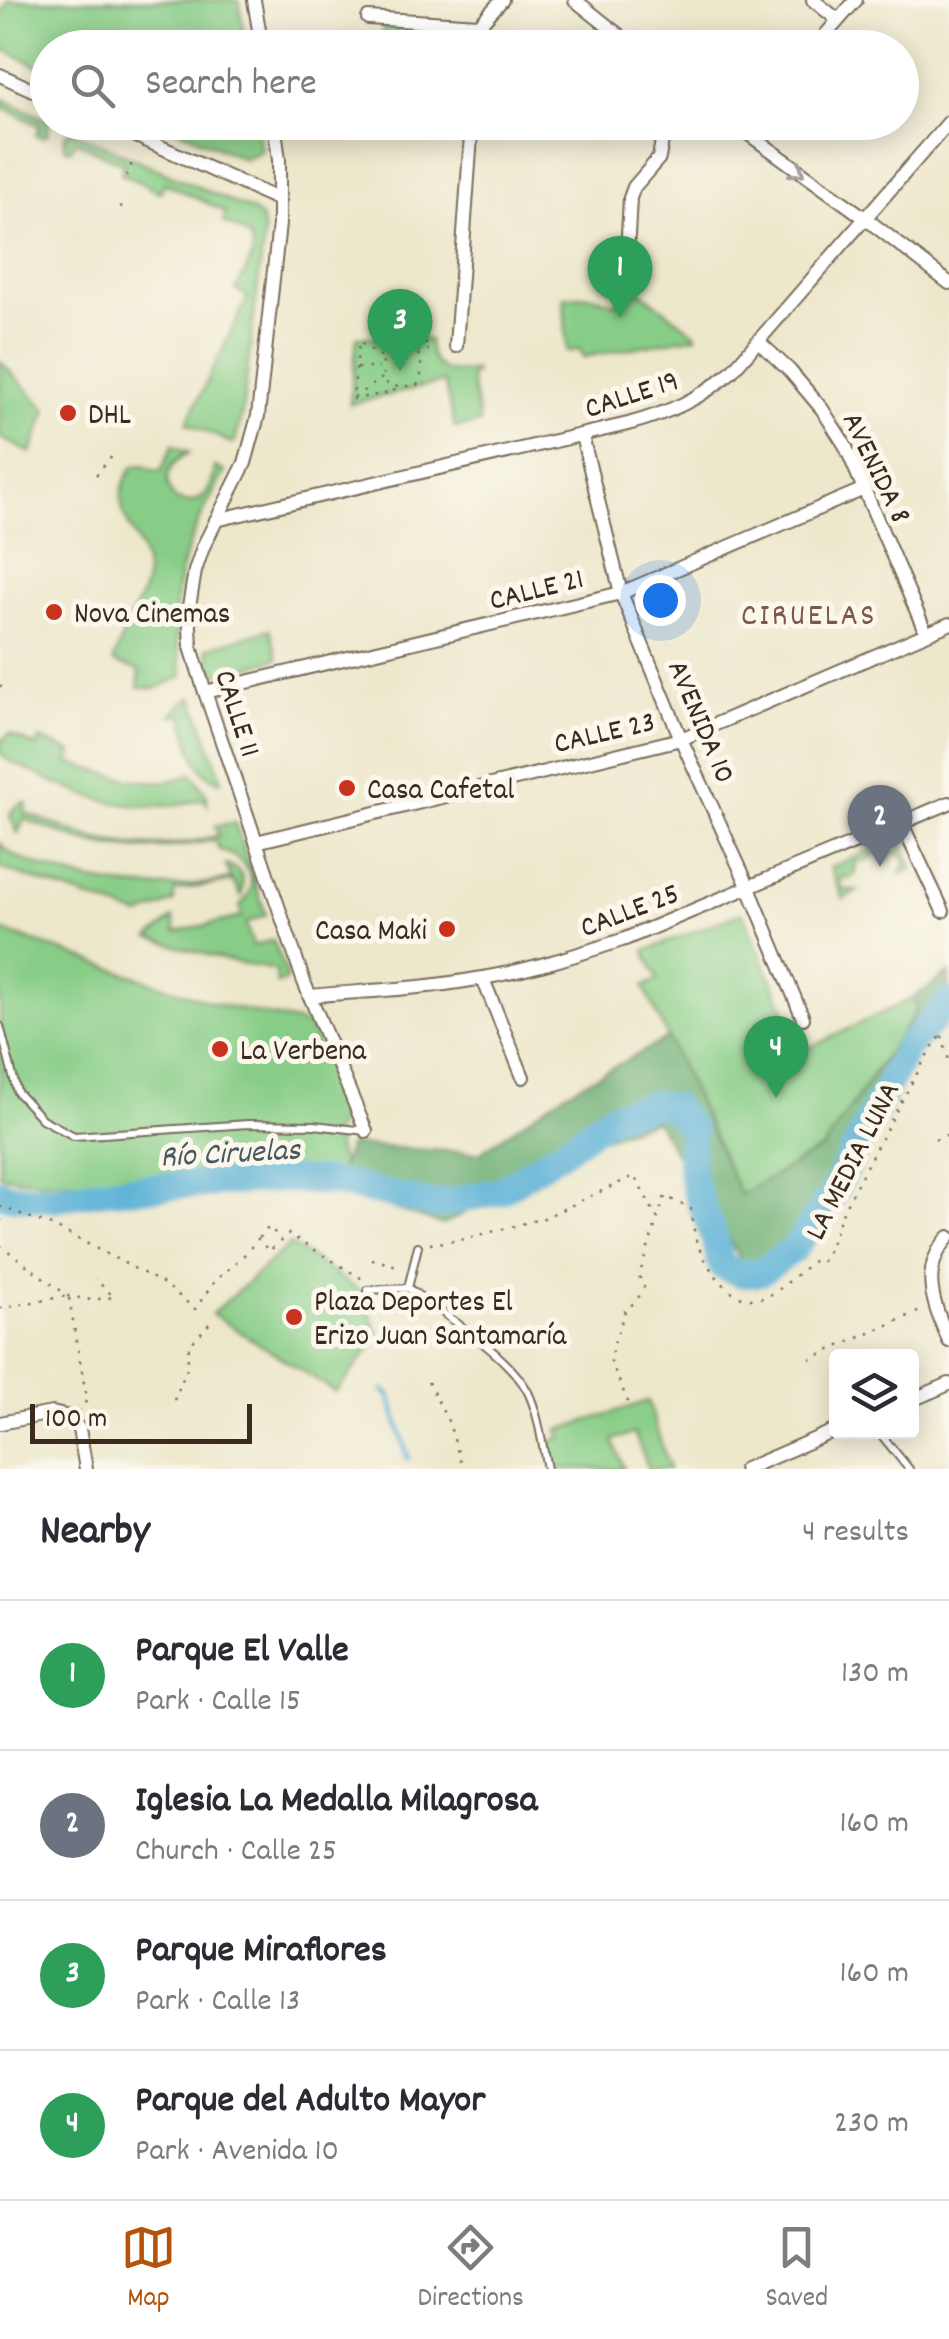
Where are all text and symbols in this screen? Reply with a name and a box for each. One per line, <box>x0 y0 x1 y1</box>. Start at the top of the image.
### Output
search box <box>30 30 919 140</box>
icon: search <box>65 58 120 113</box>
text: Search here <box>145 58 317 113</box>
one-way arrow <box>787 158 806 177</box>
pin: 1 <box>588 236 652 318</box>
pin: 3 <box>368 288 432 371</box>
street label: CALLE 19 <box>580 362 685 433</box>
place label: DHL <box>88 396 131 439</box>
marker: DHL <box>57 402 79 424</box>
street label: AVENIDA 8 <box>828 406 919 532</box>
street label: CALLE 21 <box>485 560 589 625</box>
your location <box>635 575 686 626</box>
place label: Nova Cinemas <box>74 595 230 638</box>
district label: CIRUELAS <box>741 595 877 641</box>
marker: Nova Cinemas <box>43 601 65 623</box>
street label: AVENIDA 10 <box>654 654 744 791</box>
street label: CALLE 11 <box>200 665 269 764</box>
street label: CALLE 23 <box>550 703 660 768</box>
place label: Casa Cafetal <box>367 771 514 814</box>
marker: Casa Cafetal <box>336 777 358 799</box>
pin: 2 <box>848 784 912 867</box>
street label: CALLE 25 <box>575 875 687 952</box>
place label: Casa Maki <box>315 912 427 955</box>
marker: Casa Maki <box>436 918 458 940</box>
pin: 4 <box>744 1016 808 1098</box>
place label: La Verbena <box>240 1032 367 1075</box>
marker: La Verbena <box>209 1038 231 1060</box>
street label: LA MEDIA LUNA <box>797 1075 913 1249</box>
water label: Río Ciruelas <box>159 1129 303 1183</box>
place label: Plaza Deportes El Erizo Juan Santamaría <box>314 1283 567 1360</box>
marker: Plaza Deportes El Erizo Juan Santamaría <box>283 1306 305 1328</box>
map controls <box>829 1349 919 1439</box>
button: layers <box>829 1349 919 1439</box>
scale bar <box>30 1399 252 1444</box>
text: 100 m <box>45 1401 107 1441</box>
text: Nearby <box>40 1504 150 1564</box>
text: 4 results <box>802 1511 909 1557</box>
text: Parque El Valle <box>135 1625 349 1680</box>
text: 1 <box>69 1652 76 1698</box>
text: 130 m <box>841 1652 909 1698</box>
text: Park · Calle 15 <box>135 1680 301 1726</box>
text: Iglesia La Medalla Milagrosa <box>135 1775 538 1830</box>
text: 2 <box>66 1802 79 1848</box>
text: 160 m <box>840 1802 909 1848</box>
text: Church · Calle 25 <box>135 1830 337 1876</box>
text: Parque Miraflores <box>135 1925 387 1980</box>
text: 3 <box>65 1952 80 1998</box>
text: 160 m <box>840 1952 909 1998</box>
text: Park · Calle 13 <box>135 1980 300 2026</box>
text: Parque del Adulto Mayor <box>135 2075 485 2130</box>
text: 4 <box>66 2102 79 2148</box>
text: 230 m <box>834 2102 909 2148</box>
text: Park · Avenida 10 <box>135 2130 339 2176</box>
tab: Map <box>121 2220 176 2320</box>
tab: Directions <box>418 2220 524 2320</box>
tab: Saved <box>766 2220 828 2320</box>

